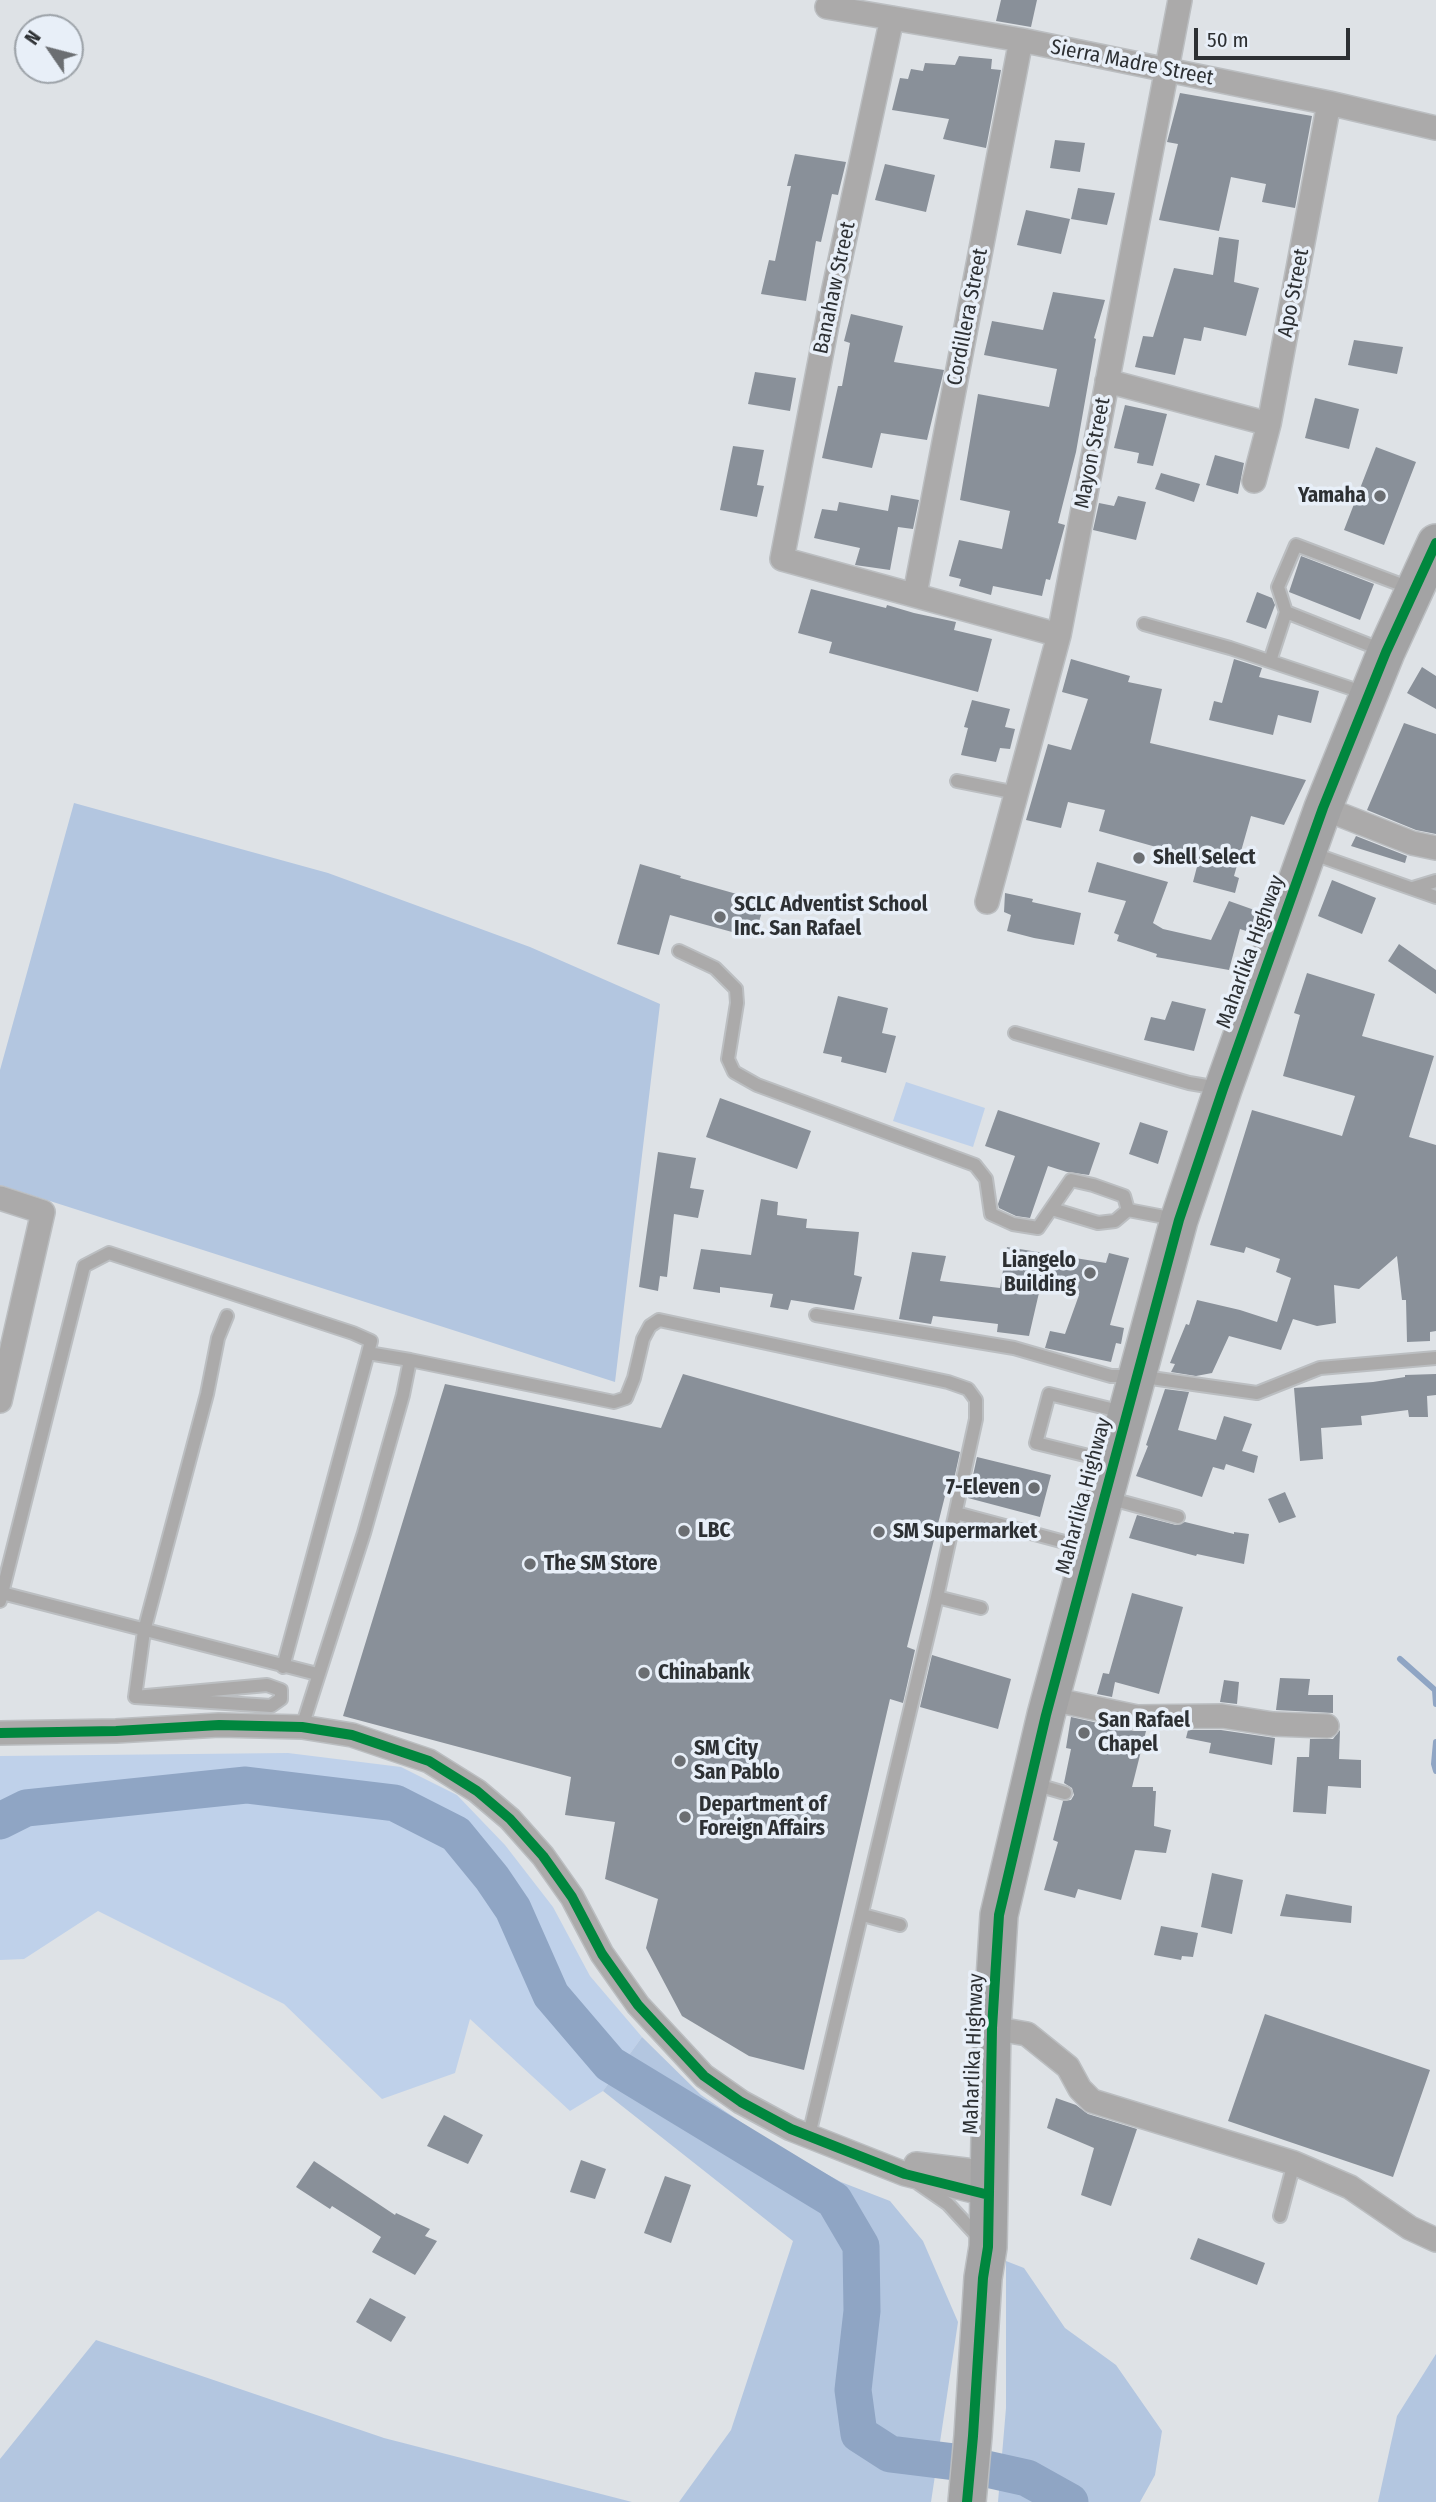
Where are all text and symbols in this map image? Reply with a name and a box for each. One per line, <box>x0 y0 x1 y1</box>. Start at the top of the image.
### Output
north arrow <box>14 14 84 84</box>
scale bar <box>1198 14 1354 58</box>
text: N <box>20 27 46 49</box>
text: 50 m <box>1207 27 1249 53</box>
street label: Sierra Madre Street <box>1048 35 1216 91</box>
street label: Banahaw Street <box>809 219 861 357</box>
street label: Cordillera Street <box>942 246 994 388</box>
street label: Apo Street <box>1273 247 1315 339</box>
street label: Mayon Street <box>1070 395 1116 511</box>
place label: Yamaha <box>1298 483 1366 509</box>
marker: Yamaha <box>1372 488 1388 504</box>
place label: Shell Select <box>1153 845 1256 871</box>
marker: Shell Select <box>1131 850 1147 866</box>
street label: Maharlika Highway <box>1212 872 1290 1032</box>
place label: SCLC Adventist School Inc. San Rafael <box>734 892 927 942</box>
marker: SCLC Adventist School Inc. San Rafael <box>712 909 728 925</box>
place label: Liangelo Building <box>1002 1248 1076 1298</box>
marker: Liangelo Building <box>1082 1265 1098 1281</box>
street label: Maharlika Highway <box>1051 1415 1117 1577</box>
place label: 7-Eleven <box>946 1475 1020 1501</box>
marker: 7-Eleven <box>1026 1480 1042 1496</box>
place label: LBC <box>698 1518 731 1544</box>
place label: SM Supermarket <box>893 1519 1037 1545</box>
marker: LBC <box>676 1523 692 1539</box>
marker: SM Supermarket <box>871 1524 887 1540</box>
place label: The SM Store <box>544 1551 657 1577</box>
marker: The SM Store <box>522 1556 538 1572</box>
place label: Chinabank <box>658 1660 750 1686</box>
marker: Chinabank <box>636 1665 652 1681</box>
place label: San Rafael Chapel <box>1098 1708 1190 1758</box>
marker: San Rafael Chapel <box>1076 1725 1092 1741</box>
place label: SM City San Pablo <box>694 1736 780 1786</box>
marker: SM City San Pablo <box>672 1753 688 1769</box>
place label: Department of Foreign Affairs <box>699 1792 826 1842</box>
marker: Department of Foreign Affairs <box>677 1809 693 1825</box>
street label: Maharlika Highway <box>959 1973 989 2135</box>

